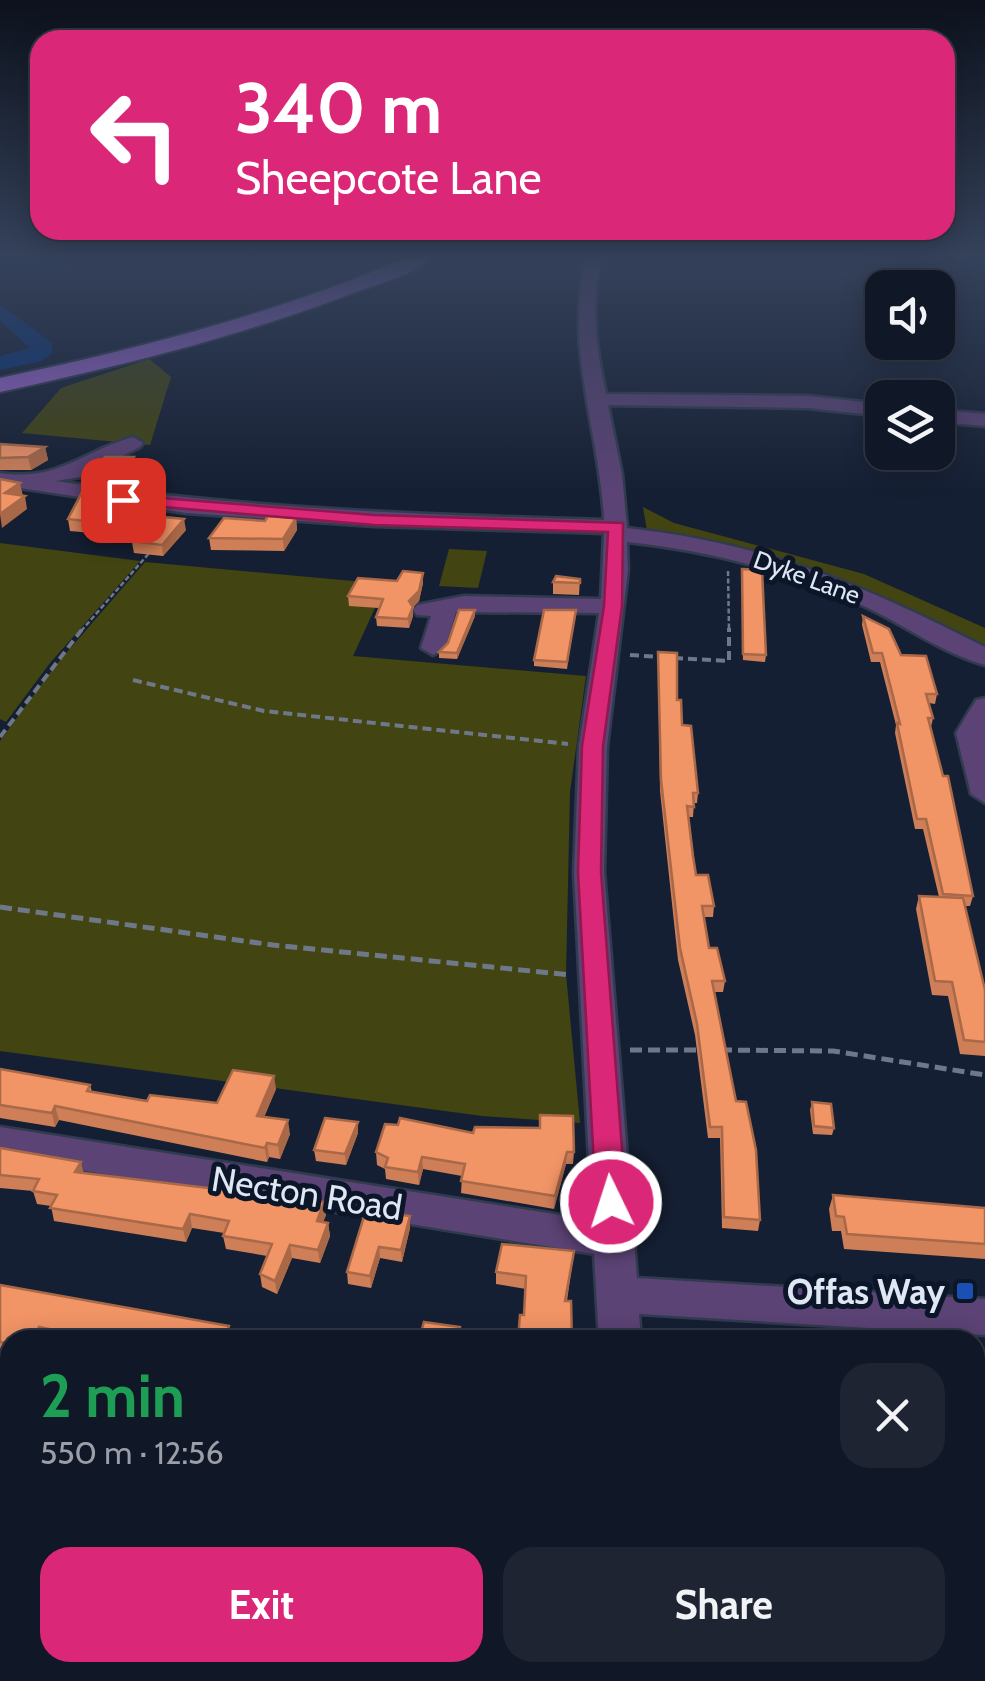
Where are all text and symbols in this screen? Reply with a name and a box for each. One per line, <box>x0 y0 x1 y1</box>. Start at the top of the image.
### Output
text: 340 m <box>235 65 442 151</box>
icon: left <box>70 70 200 200</box>
text: Sheepcote Lane <box>235 151 542 205</box>
map controls <box>865 270 955 470</box>
button: sound <box>865 270 955 360</box>
button: layers <box>865 380 955 470</box>
pin <box>81 458 166 543</box>
icon: arrive <box>96 473 151 528</box>
street label: Dyke Lane <box>750 544 865 610</box>
position arrow <box>559 1150 663 1254</box>
street label: Necton Road <box>209 1157 405 1229</box>
place label: Offas Way <box>787 1270 945 1313</box>
marker: Offas Way <box>954 1280 976 1302</box>
text: 2 min <box>40 1359 185 1432</box>
button: close <box>840 1363 945 1468</box>
text: 550 m · 12:56 <box>40 1433 224 1472</box>
button: Exit <box>40 1547 483 1662</box>
button: Share <box>503 1547 945 1662</box>

